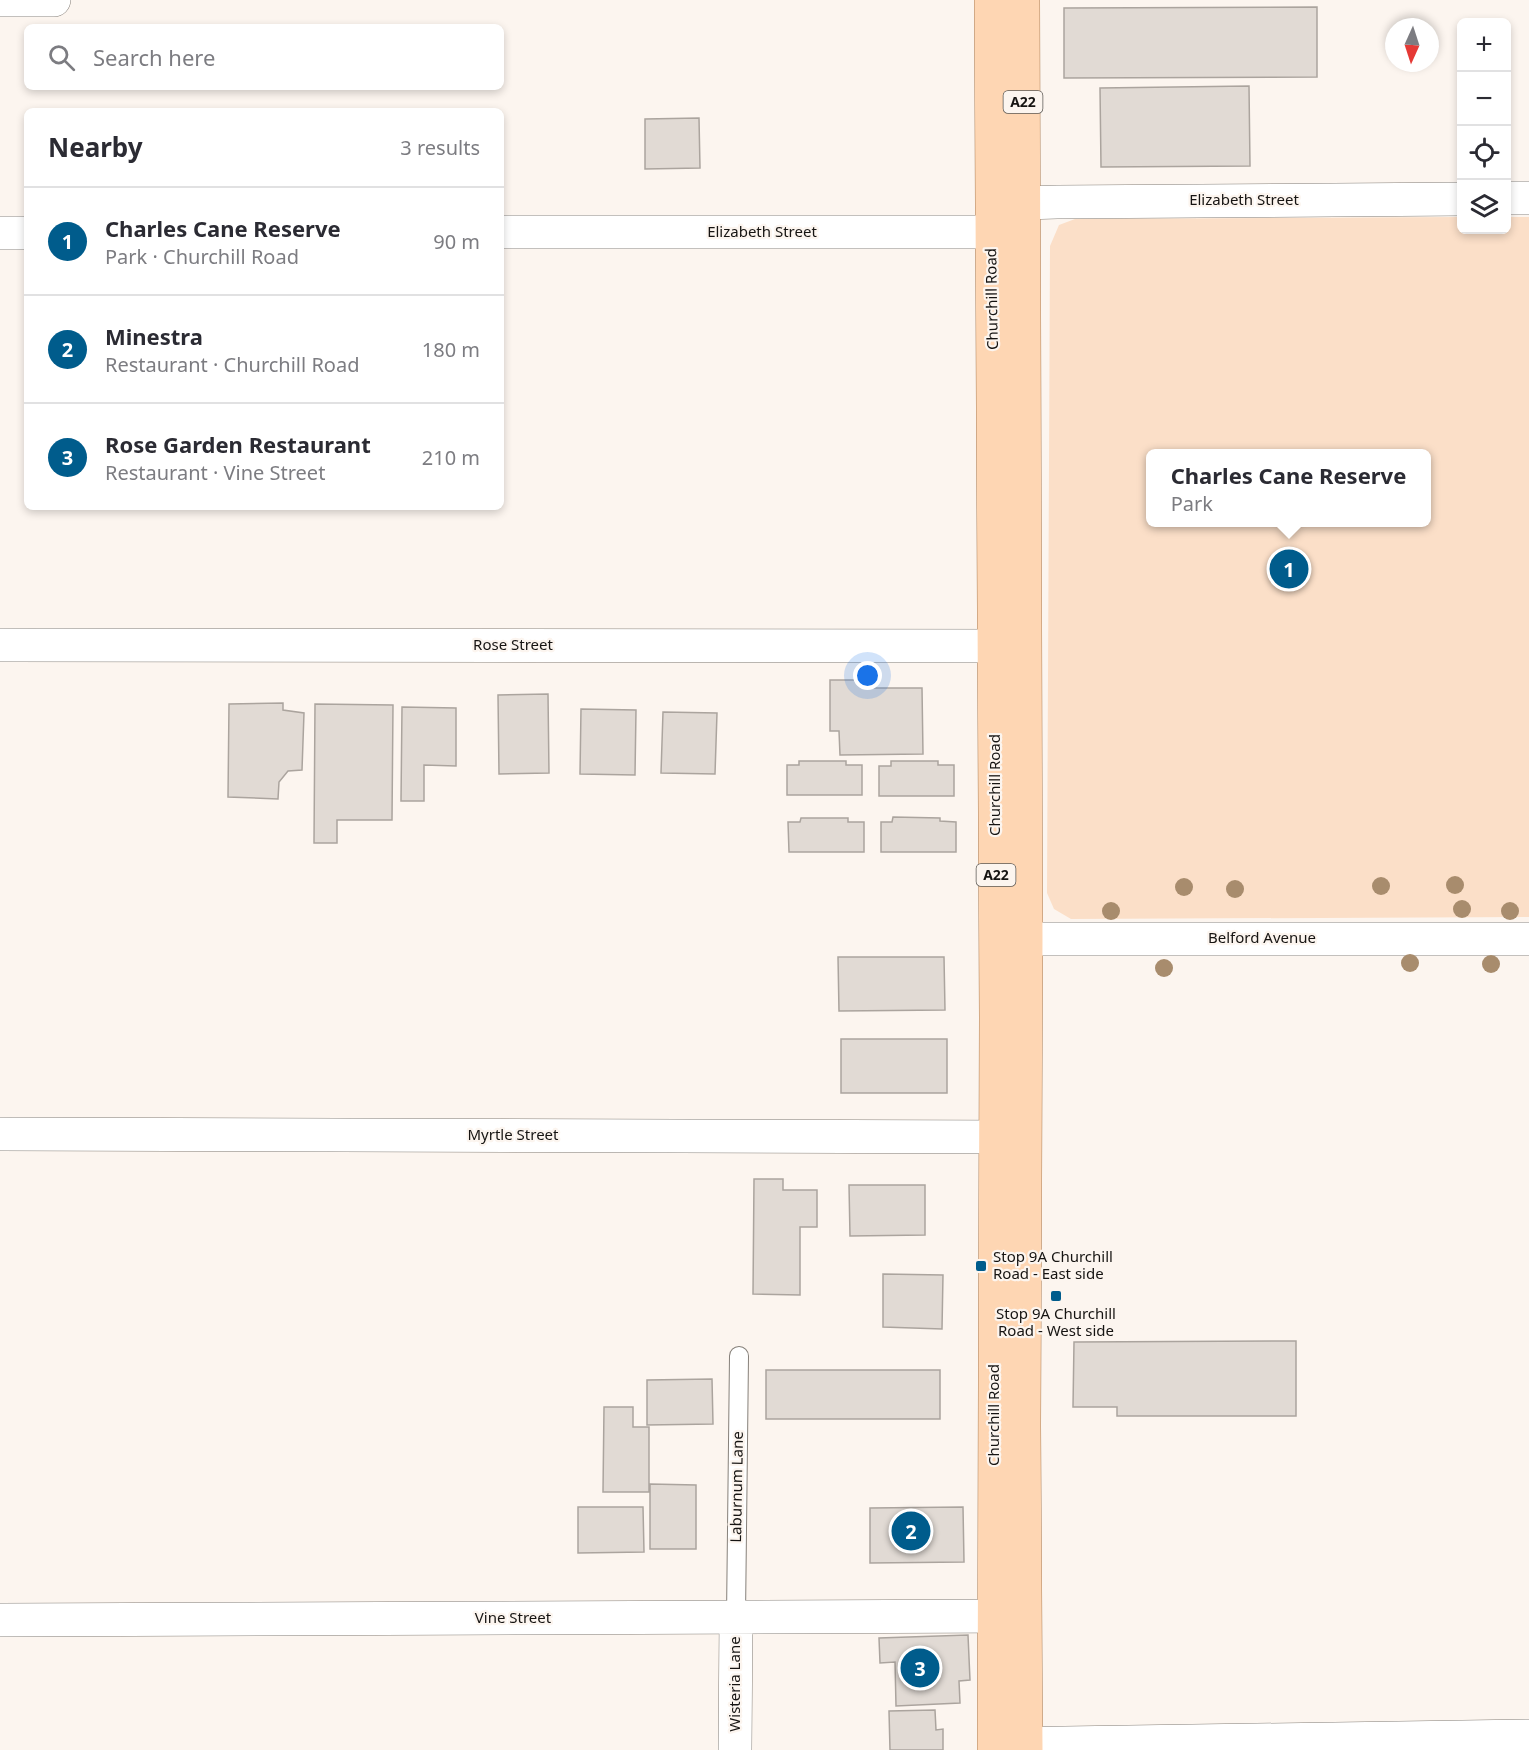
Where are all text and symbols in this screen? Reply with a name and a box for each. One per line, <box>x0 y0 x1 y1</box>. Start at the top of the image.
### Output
north arrow <box>1385 18 1439 72</box>
map controls <box>1457 18 1511 234</box>
button: + <box>1457 18 1511 72</box>
search box <box>24 24 504 90</box>
icon: search <box>45 41 78 74</box>
text: Search here <box>93 42 215 72</box>
button: − <box>1457 72 1511 126</box>
road number: A22 <box>1004 91 1042 113</box>
button: locate <box>1457 126 1511 180</box>
text: Nearby <box>48 129 143 165</box>
text: 3 results <box>400 134 480 161</box>
button: layers <box>1457 180 1511 234</box>
street label: Elizabeth Street <box>1189 189 1299 209</box>
text: Charles Cane Reserve <box>105 213 341 243</box>
street label: Elizabeth Street <box>707 221 817 241</box>
text: 1 <box>62 228 73 255</box>
text: 90 m <box>433 228 480 255</box>
text: Park · Churchill Road <box>105 243 299 270</box>
street label: Churchill Road <box>980 248 1002 350</box>
text: Minestra <box>105 321 203 351</box>
text: 2 <box>62 336 73 363</box>
text: 180 m <box>422 336 480 363</box>
text: Restaurant · Churchill Road <box>105 351 359 378</box>
text: Rose Garden Restaurant <box>105 429 371 459</box>
text: 3 <box>62 444 73 471</box>
text: 210 m <box>422 444 480 471</box>
popup <box>1146 449 1431 527</box>
text: Restaurant · Vine Street <box>105 459 325 486</box>
text: Charles Cane Reserve <box>1171 460 1406 490</box>
text: Park <box>1171 490 1213 517</box>
pin: 1 <box>1270 546 1308 592</box>
street label: Rose Street <box>473 634 553 654</box>
your location <box>853 661 882 690</box>
street label: Churchill Road <box>984 734 1004 836</box>
road number: A22 <box>976 864 1016 886</box>
street label: Belford Avenue <box>1208 927 1316 947</box>
street label: Myrtle Street <box>468 1124 559 1144</box>
place label: Stop 9A Churchill Road - East side <box>993 1246 1113 1283</box>
marker: Stop 9A Churchill Road - East side <box>974 1259 988 1273</box>
marker: Stop 9A Churchill Road - West side <box>1049 1289 1063 1303</box>
place label: Stop 9A Churchill Road - West side <box>996 1303 1116 1340</box>
street label: Churchill Road <box>983 1364 1003 1466</box>
street label: Laburnum Lane <box>725 1431 747 1543</box>
pin: 2 <box>892 1508 930 1553</box>
street label: Vine Street <box>475 1607 552 1627</box>
street label: Wisteria Lane <box>724 1636 744 1732</box>
pin: 3 <box>900 1646 940 1690</box>

